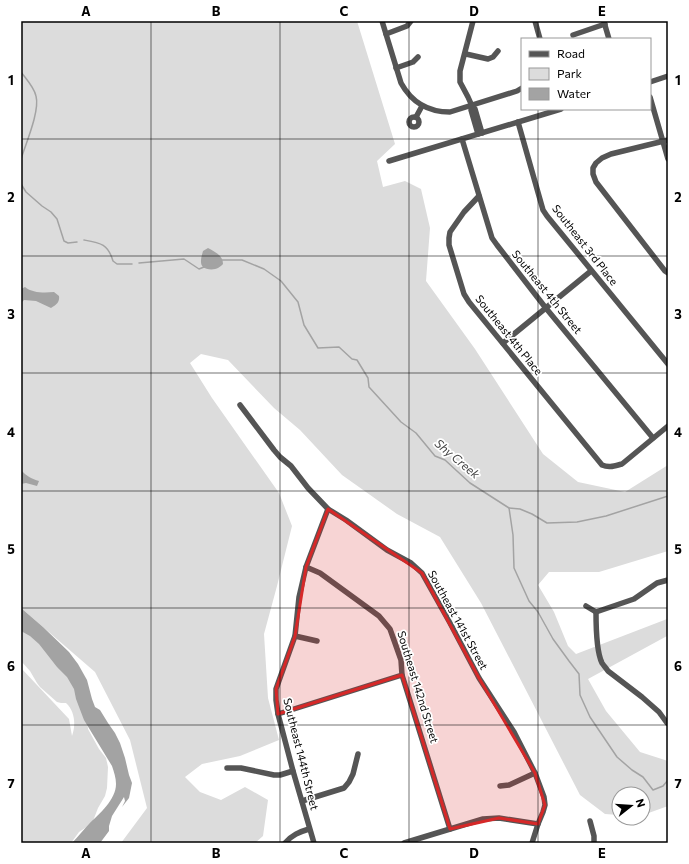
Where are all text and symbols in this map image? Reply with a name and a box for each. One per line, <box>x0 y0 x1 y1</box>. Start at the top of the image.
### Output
text: A <box>81 3 91 19</box>
text: B <box>212 3 221 19</box>
text: C <box>340 3 349 19</box>
text: D <box>469 3 479 19</box>
text: E <box>598 3 606 19</box>
legend <box>521 38 651 110</box>
text: Road <box>557 46 585 60</box>
text: Park <box>557 66 583 80</box>
text: 1 <box>8 72 14 88</box>
text: 1 <box>675 72 681 88</box>
text: Water <box>557 86 591 100</box>
text: 2 <box>7 189 15 205</box>
text: 2 <box>674 189 682 205</box>
street label: Southeast 3rd Place <box>550 202 621 288</box>
street label: Southeast 4th Street <box>510 247 585 336</box>
street label: Southeast 4th Place <box>473 292 546 378</box>
text: 3 <box>7 306 15 322</box>
text: 3 <box>674 306 682 322</box>
text: 4 <box>7 424 15 440</box>
text: 4 <box>674 424 682 440</box>
water label: Shy Creek <box>432 435 483 481</box>
text: 5 <box>7 541 15 557</box>
text: 5 <box>674 541 682 557</box>
street label: Southeast 141st Street <box>426 568 491 672</box>
street label: Southeast 142nd Street <box>395 629 442 745</box>
text: 6 <box>7 658 15 674</box>
text: 6 <box>674 658 682 674</box>
street label: Southeast 144th Street <box>281 696 322 812</box>
text: 7 <box>7 775 15 791</box>
text: 7 <box>674 775 682 791</box>
north arrow <box>611 786 651 826</box>
text: N <box>634 797 648 809</box>
text: A <box>81 845 91 861</box>
text: B <box>212 845 221 861</box>
text: C <box>340 845 349 861</box>
text: D <box>469 845 479 861</box>
text: E <box>598 845 606 861</box>

